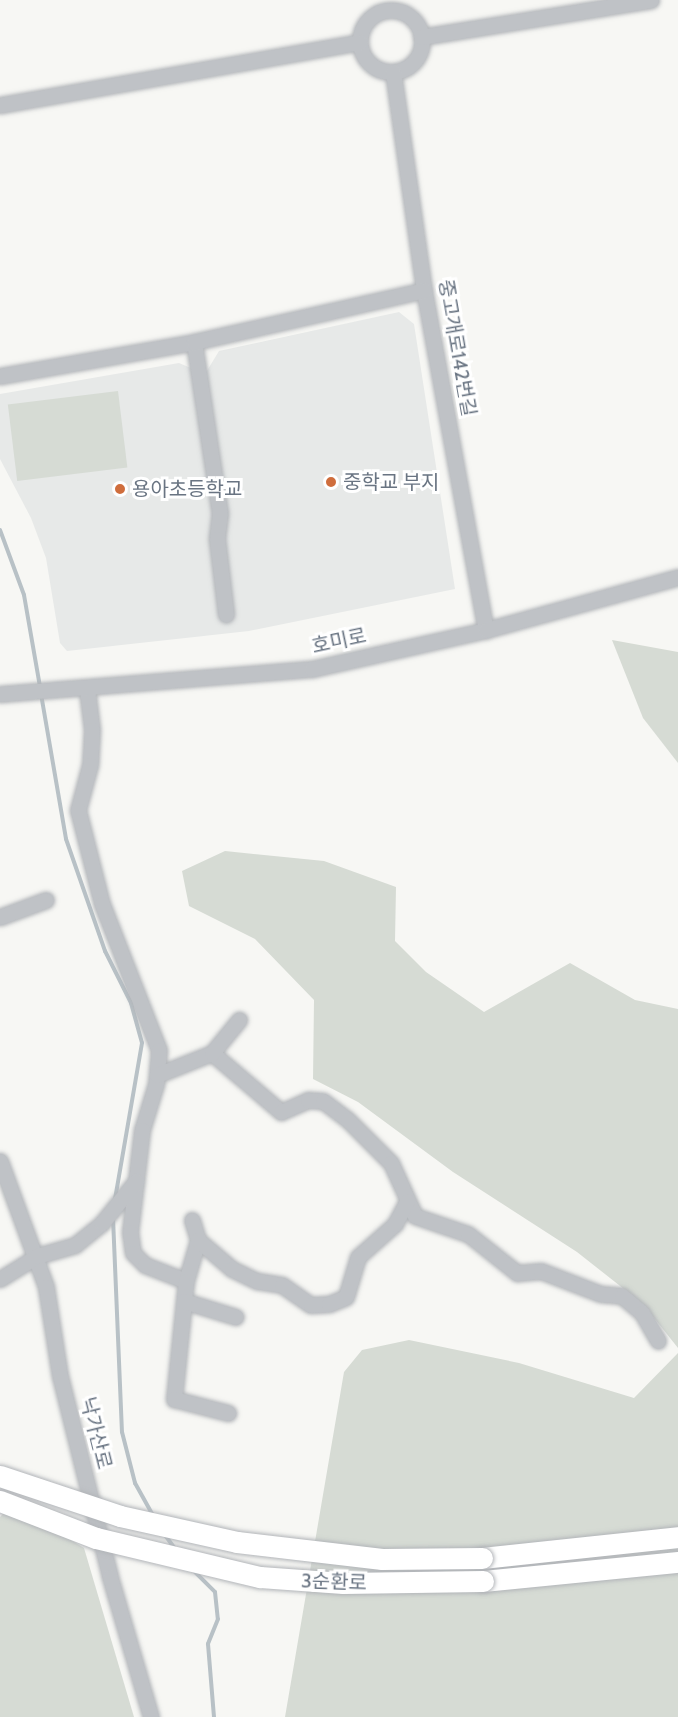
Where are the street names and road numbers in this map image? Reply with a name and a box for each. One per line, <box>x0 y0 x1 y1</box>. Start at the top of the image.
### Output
street label: 중고개로142번길 <box>433 277 481 419</box>
street label: 호미로 <box>310 624 368 658</box>
street label: 낙가산로 <box>75 1394 117 1472</box>
street label: 3순환로 <box>301 1569 367 1595</box>

